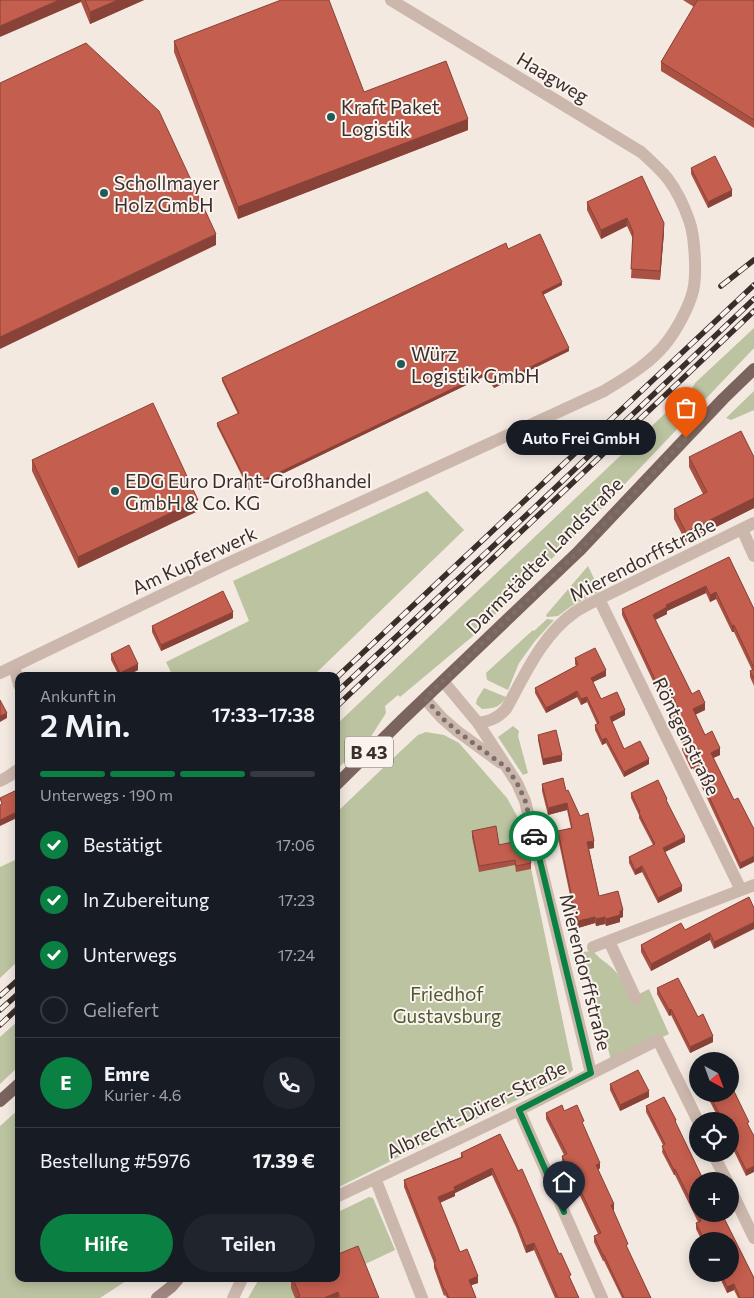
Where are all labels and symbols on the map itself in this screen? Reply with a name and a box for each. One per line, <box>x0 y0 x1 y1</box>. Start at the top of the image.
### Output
street label: Haagweg <box>513 47 593 107</box>
place label: Kraft Paket Logistik <box>341 95 440 140</box>
marker: Kraft Paket Logistik <box>325 111 337 123</box>
place label: Schollmayer Holz GmbH <box>114 171 220 216</box>
marker: Schollmayer Holz GmbH <box>98 187 110 199</box>
place label: Würz Logistik GmbH <box>411 342 540 387</box>
marker: Würz Logistik GmbH <box>395 358 407 370</box>
pin <box>665 387 707 438</box>
callout: Auto Frei GmbH <box>506 420 656 456</box>
place label: EDG Euro Draht-Großhandel GmbH & Co. KG <box>125 469 371 514</box>
street label: Darmstädter Landstraße <box>461 472 627 638</box>
marker: EDG Euro Draht-Großhandel GmbH & Co. KG <box>109 485 121 497</box>
street label: Mierendorffstraße <box>565 512 719 606</box>
street label: Am Kupferwerk <box>128 521 260 599</box>
street label: Röntgenstraße <box>649 673 725 799</box>
road number: B 43 <box>345 736 393 768</box>
courier <box>509 811 559 861</box>
street label: Mierendorffstraße <box>555 891 617 1053</box>
park label: Friedhof Gustavsburg <box>393 982 501 1027</box>
north arrow <box>689 1052 739 1102</box>
street label: Albrecht-Dürer-Straße <box>382 1055 570 1163</box>
pin <box>543 1161 585 1212</box>

